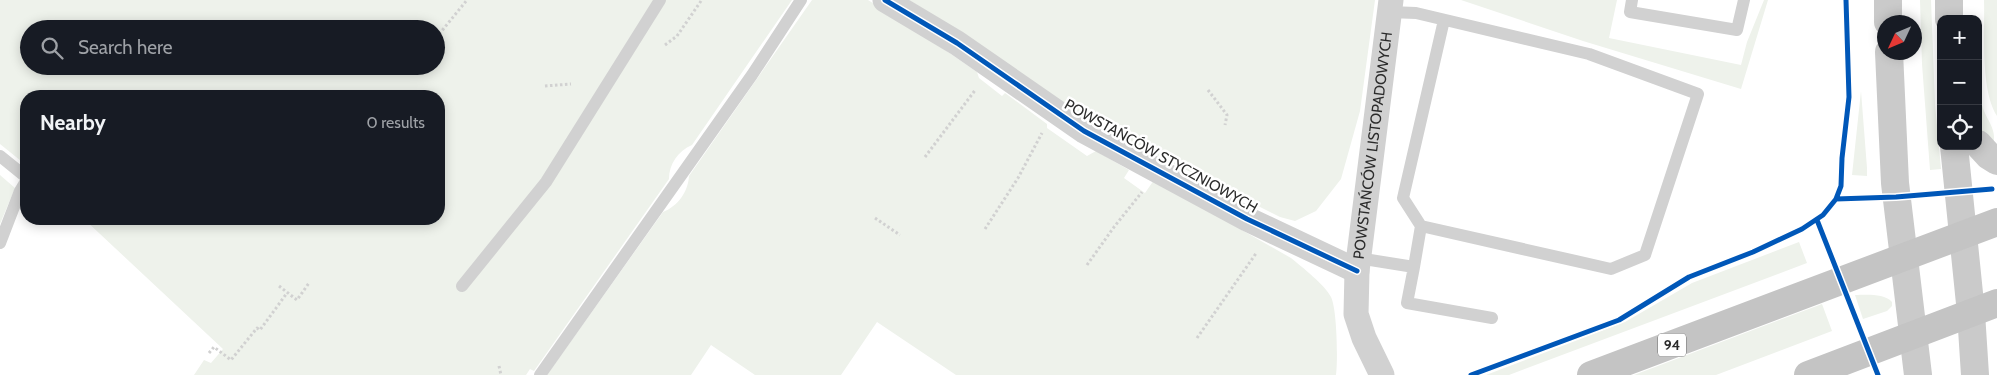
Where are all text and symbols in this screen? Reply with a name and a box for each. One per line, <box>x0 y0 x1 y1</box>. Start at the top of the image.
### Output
north arrow <box>1877 15 1922 60</box>
map controls <box>1937 15 1982 150</box>
button: + <box>1937 15 1982 60</box>
search box <box>20 20 445 75</box>
street label: POWSTAŃCÓW LISTOPADOWYCH <box>1350 31 1396 260</box>
icon: search <box>38 34 66 62</box>
text: Search here <box>78 36 172 59</box>
button: − <box>1937 60 1982 105</box>
street label: POWSTAŃCÓW STYCZNIOWYCH <box>1061 94 1261 217</box>
button: locate <box>1937 105 1982 150</box>
text: Nearby <box>40 110 106 135</box>
text: 0 results <box>366 113 425 132</box>
road number: 94 <box>1658 334 1686 356</box>

